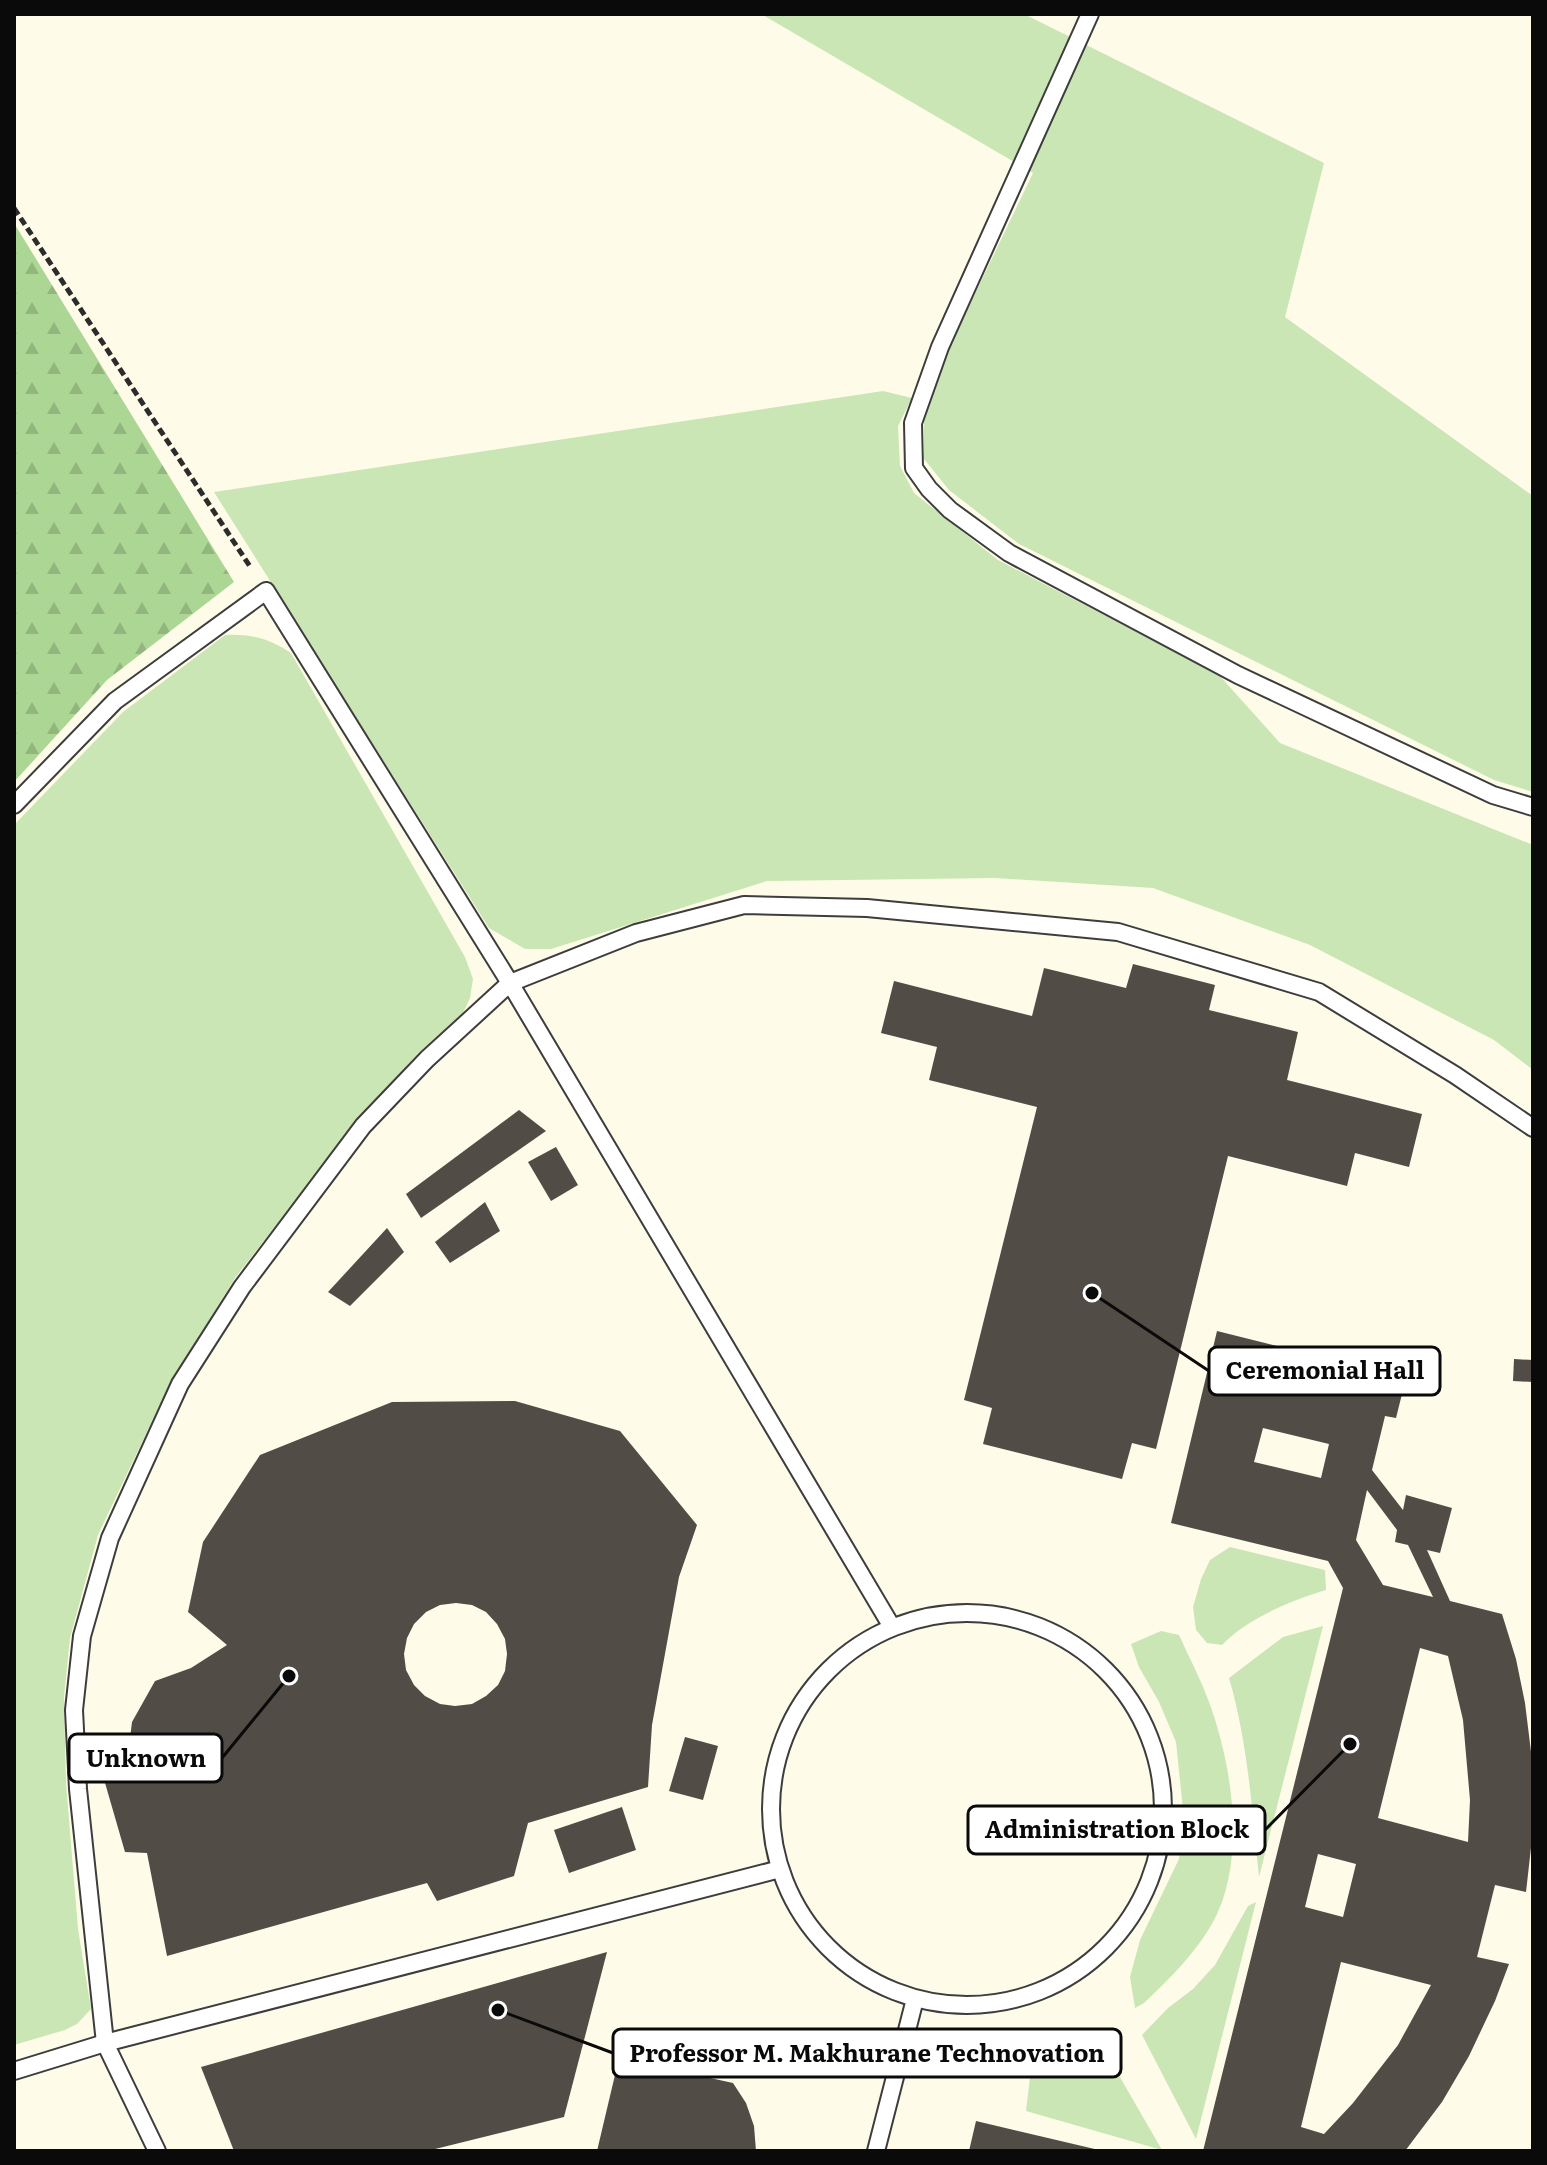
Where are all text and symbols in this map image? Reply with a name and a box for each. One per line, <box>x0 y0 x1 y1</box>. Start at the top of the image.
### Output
callout: Ceremonial Hall <box>1209 1347 1440 1395</box>
text: Ceremonial Hall <box>1226 1351 1425 1386</box>
callout: Unknown <box>69 1734 222 1782</box>
text: Unknown <box>86 1739 207 1774</box>
callout: Administration Block <box>968 1806 1265 1854</box>
text: Administration Block <box>985 1810 1250 1845</box>
callout: Professor M. Makhurane Technovation <box>613 2029 1121 2077</box>
text: Professor M. Makhurane Technovation <box>629 2034 1105 2069</box>

